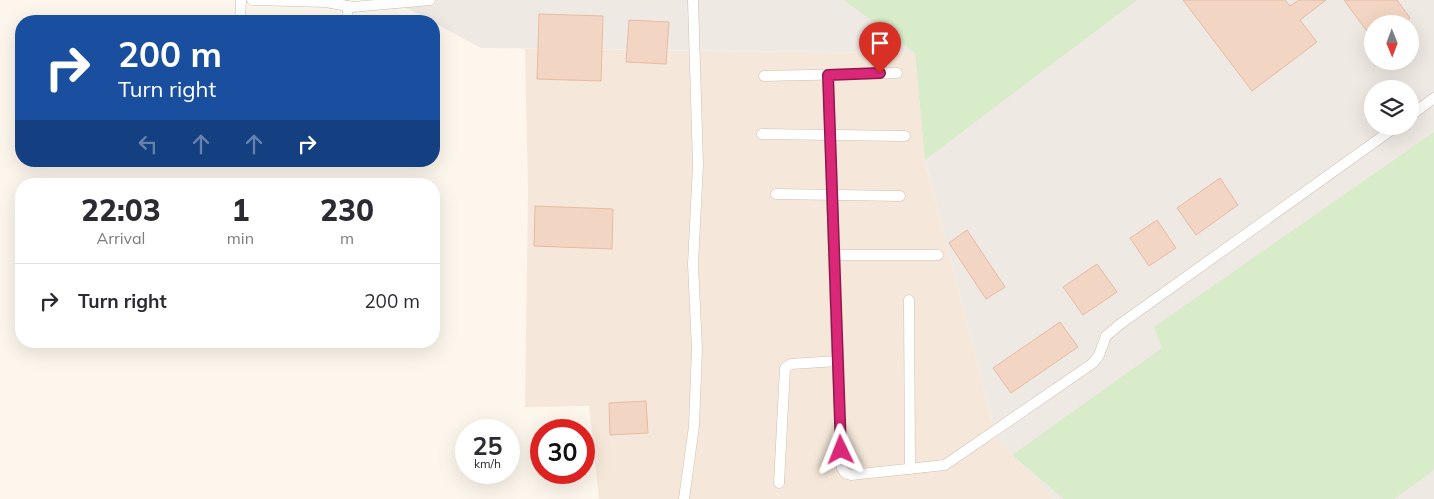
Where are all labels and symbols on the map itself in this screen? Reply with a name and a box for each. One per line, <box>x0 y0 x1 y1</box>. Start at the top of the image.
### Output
north arrow <box>1364 15 1419 70</box>
pin <box>859 22 901 73</box>
speed limit sign: 30 <box>530 419 595 484</box>
position arrow <box>814 423 866 475</box>

